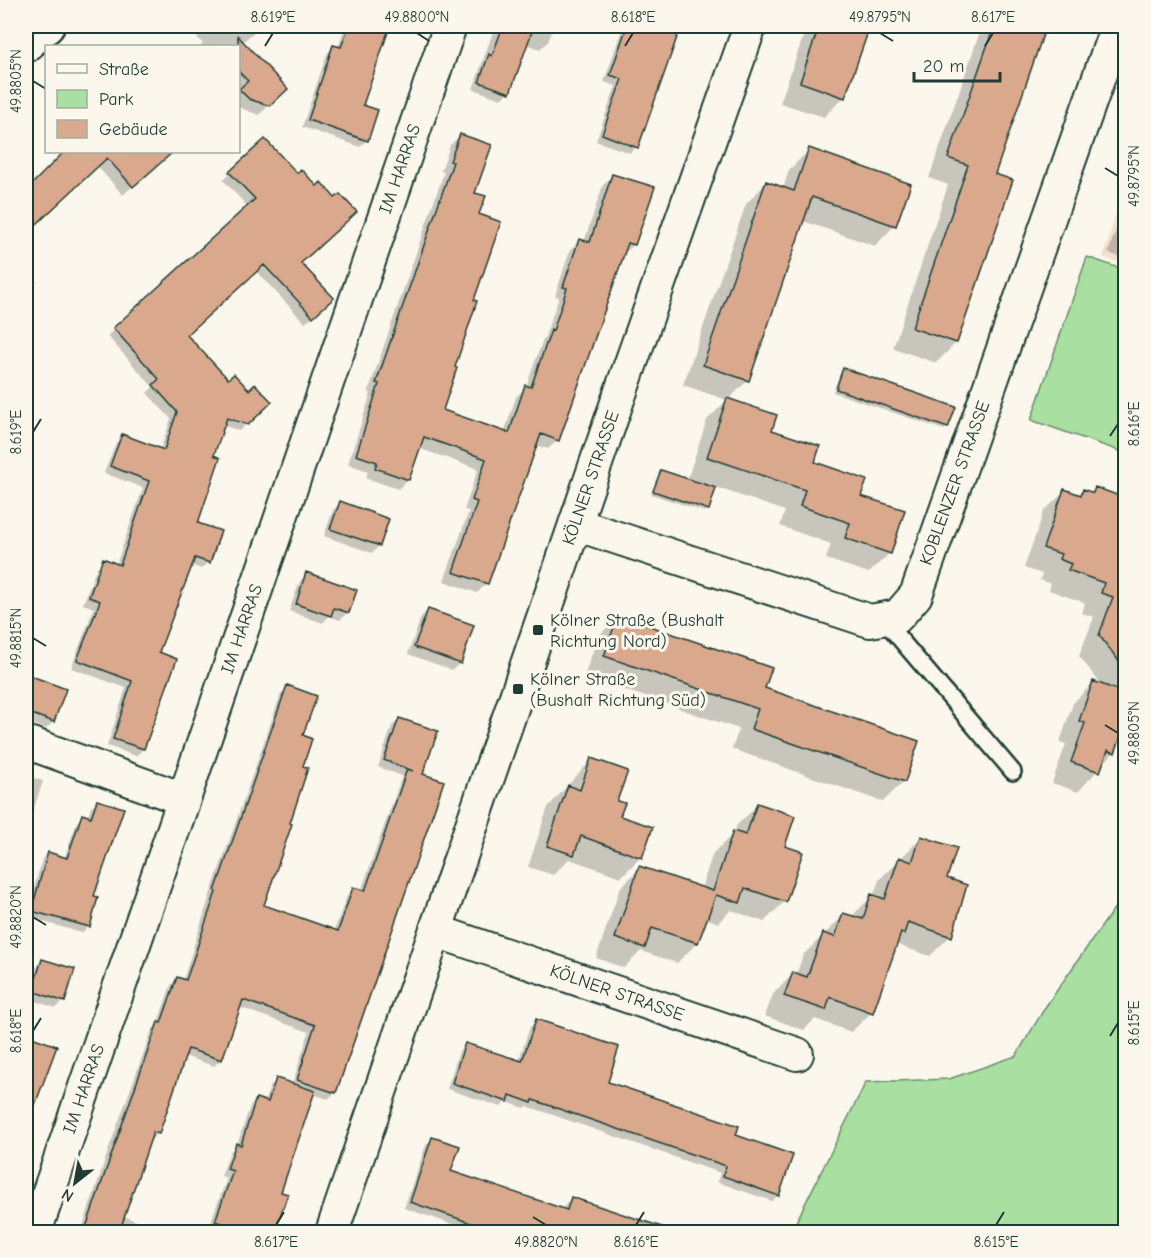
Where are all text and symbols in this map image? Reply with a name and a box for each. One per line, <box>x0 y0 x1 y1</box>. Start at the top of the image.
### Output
text: 8.619°E <box>251 8 295 26</box>
text: 49.8800°N <box>385 8 449 26</box>
text: 8.618°E <box>611 8 655 26</box>
text: 49.8795°N <box>849 8 911 26</box>
text: 8.617°E <box>971 8 1015 26</box>
legend <box>45 45 240 153</box>
scale bar <box>914 45 1000 83</box>
text: 49.8805°N <box>7 49 25 113</box>
text: 20 m <box>923 56 964 77</box>
text: Straße <box>99 59 149 80</box>
text: Park <box>99 89 134 110</box>
text: Gebäude <box>99 119 168 140</box>
street label: IM HARRAS <box>375 121 425 217</box>
text: 49.8795°N <box>1125 145 1143 207</box>
street label: KOBLENZER STRASSE <box>916 398 995 568</box>
text: 8.616°E <box>1125 402 1143 446</box>
street label: KÖLNER STRASSE <box>558 408 624 548</box>
text: 8.619°E <box>7 410 25 454</box>
street label: IM HARRAS <box>217 581 267 677</box>
text: 49.8815°N <box>7 608 25 668</box>
place label: Kölner Straße (Bushalt Richtung Nord) <box>550 610 724 652</box>
marker: Kölner Straße (Bushalt Richtung Nord) <box>531 623 545 637</box>
place label: Kölner Straße (Bushalt Richtung Süd) <box>530 669 706 711</box>
marker: Kölner Straße (Bushalt Richtung Süd) <box>511 682 525 696</box>
text: 49.8805°N <box>1125 701 1143 765</box>
text: 49.8820°N <box>7 885 25 949</box>
street label: KÖLNER STRASSE <box>547 960 687 1026</box>
text: 8.615°E <box>1125 1001 1143 1045</box>
text: 8.618°E <box>7 1009 25 1053</box>
street label: IM HARRAS <box>59 1041 109 1137</box>
north arrow <box>45 1153 105 1213</box>
text: N <box>59 1185 77 1205</box>
text: 8.617°E <box>254 1233 298 1251</box>
text: 49.8820°N <box>514 1233 578 1251</box>
text: 8.616°E <box>614 1233 658 1251</box>
text: 8.615°E <box>974 1233 1018 1251</box>

